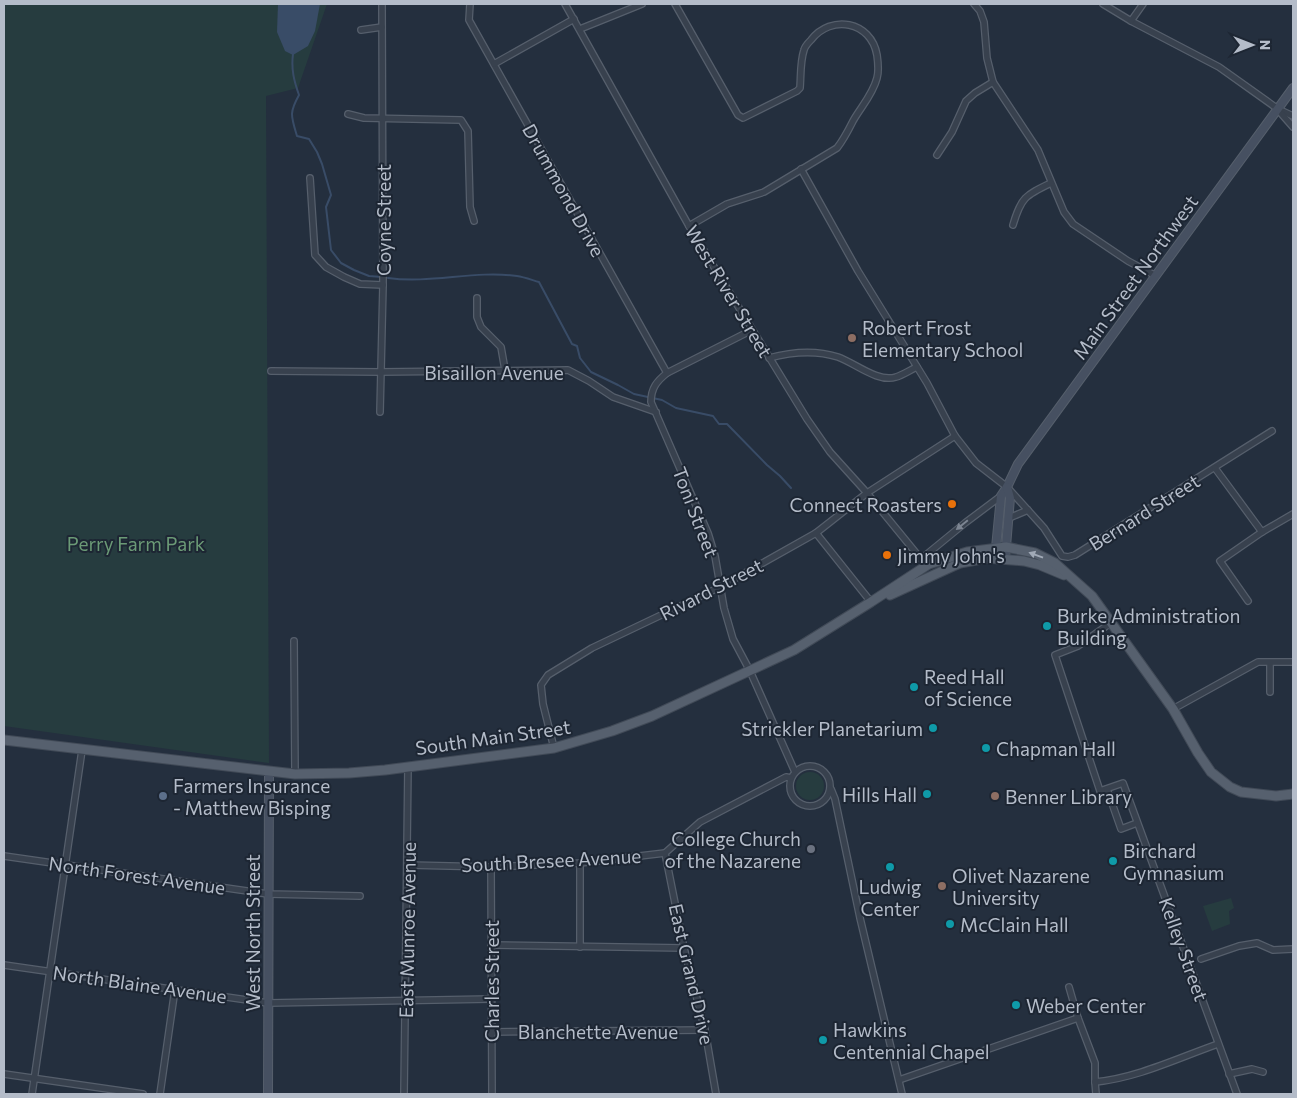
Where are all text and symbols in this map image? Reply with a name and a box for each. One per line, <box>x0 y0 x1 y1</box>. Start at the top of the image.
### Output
north arrow <box>1227 20 1277 70</box>
text: N <box>1257 40 1274 50</box>
street label: Drummond Drive <box>518 120 610 260</box>
street label: Coyne Street <box>372 164 395 276</box>
street label: Main Street Northwest <box>1068 190 1203 364</box>
street label: West River Street <box>680 221 778 361</box>
place label: Robert Frost Elementary School <box>862 316 1023 361</box>
marker: Robert Frost Elementary School <box>846 332 858 344</box>
street label: Bisaillon Avenue <box>424 361 564 384</box>
street label: Toni Street <box>668 463 724 561</box>
street label: Bernard Street <box>1084 469 1204 555</box>
place label: Connect Roasters <box>789 493 942 516</box>
marker: Connect Roasters <box>946 498 958 510</box>
one-way arrow <box>956 519 969 530</box>
park label: Perry Farm Park <box>67 532 205 555</box>
place label: Jimmy John's <box>897 544 1005 567</box>
marker: Jimmy John's <box>881 549 893 561</box>
one-way arrow <box>1028 551 1043 559</box>
street label: Rivard Street <box>656 553 767 625</box>
place label: Burke Administration Building <box>1057 604 1241 649</box>
marker: Burke Administration Building <box>1041 620 1053 632</box>
place label: Reed Hall of Science <box>924 665 1012 710</box>
marker: Reed Hall of Science <box>908 681 920 693</box>
street label: South Main Street <box>414 715 572 759</box>
place label: Strickler Planetarium <box>741 717 923 740</box>
marker: Strickler Planetarium <box>927 722 939 734</box>
place label: Chapman Hall <box>996 737 1116 760</box>
marker: Chapman Hall <box>980 742 992 754</box>
place label: Farmers Insurance - Matthew Bisping <box>173 774 331 819</box>
place label: Hills Hall <box>842 783 917 806</box>
place label: Benner Library <box>1005 785 1132 808</box>
marker: Hills Hall <box>921 788 933 800</box>
marker: Farmers Insurance - Matthew Bisping <box>157 790 169 802</box>
marker: Benner Library <box>989 790 1001 802</box>
place label: College Church of the Nazarene <box>664 827 801 872</box>
place label: Birchard Gymnasium <box>1123 839 1224 884</box>
street label: East Munroe Avenue <box>394 842 420 1018</box>
marker: College Church of the Nazarene <box>805 843 817 855</box>
street label: South Bresee Avenue <box>460 844 642 876</box>
street label: North Forest Avenue <box>47 851 227 899</box>
street label: West North Street <box>241 854 264 1012</box>
marker: Birchard Gymnasium <box>1107 855 1119 867</box>
marker: Ludwig Center <box>884 861 896 873</box>
place label: Olivet Nazarene University <box>952 864 1090 909</box>
place label: Ludwig Center <box>859 875 921 920</box>
marker: Olivet Nazarene University <box>936 880 948 892</box>
street label: Kelley Street <box>1155 894 1213 1004</box>
street label: East Grand Drive <box>665 901 719 1047</box>
place label: McClain Hall <box>960 913 1069 936</box>
marker: McClain Hall <box>944 918 956 930</box>
street label: Charles Street <box>480 920 503 1042</box>
street label: North Blaine Avenue <box>52 960 228 1008</box>
place label: Weber Center <box>1026 994 1146 1017</box>
marker: Weber Center <box>1010 999 1022 1011</box>
place label: Hawkins Centennial Chapel <box>833 1018 990 1063</box>
street label: Blanchette Avenue <box>518 1020 678 1043</box>
marker: Hawkins Centennial Chapel <box>817 1034 829 1046</box>

